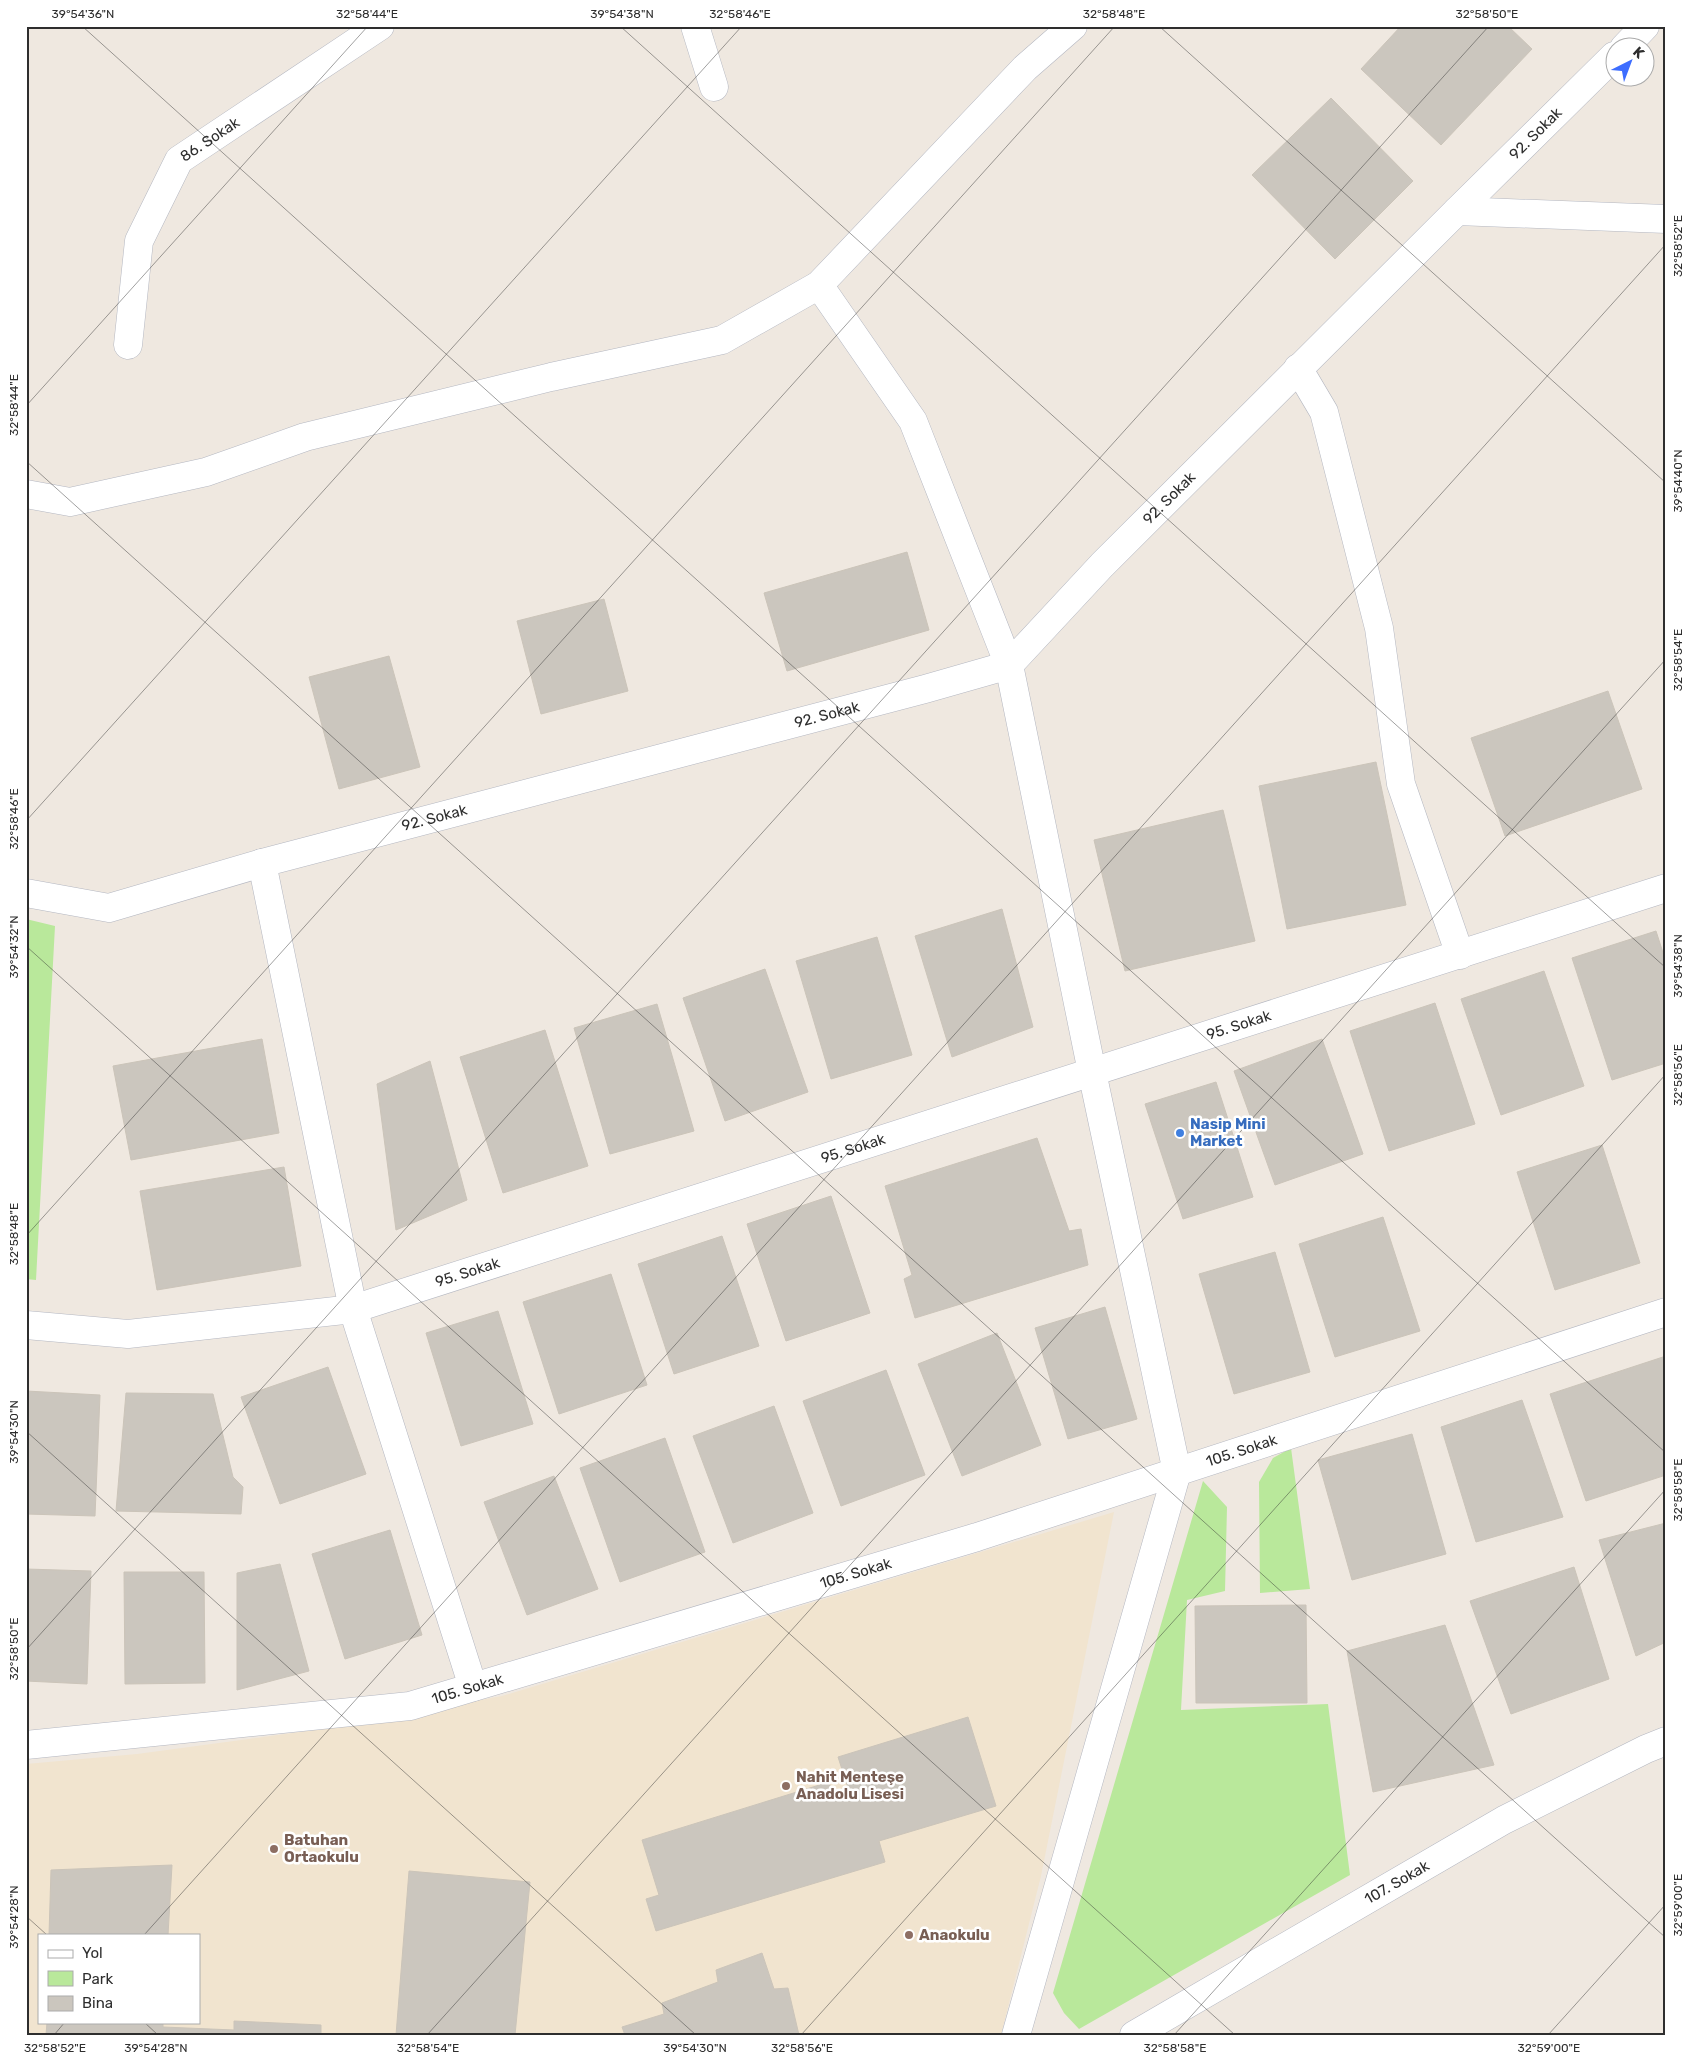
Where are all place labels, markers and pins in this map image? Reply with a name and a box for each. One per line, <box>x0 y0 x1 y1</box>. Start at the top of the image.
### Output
place label: Nasip Mini Market <box>1190 1115 1266 1150</box>
marker: Nasip Mini Market <box>1174 1127 1186 1139</box>
place label: Nahit Menteşe Anadolu Lisesi <box>796 1768 904 1803</box>
marker: Nahit Menteşe Anadolu Lisesi <box>780 1780 792 1792</box>
place label: Batuhan Ortaokulu <box>284 1831 359 1866</box>
marker: Batuhan Ortaokulu <box>268 1843 280 1855</box>
place label: Anaokulu <box>919 1926 990 1944</box>
marker: Anaokulu <box>903 1929 915 1941</box>

